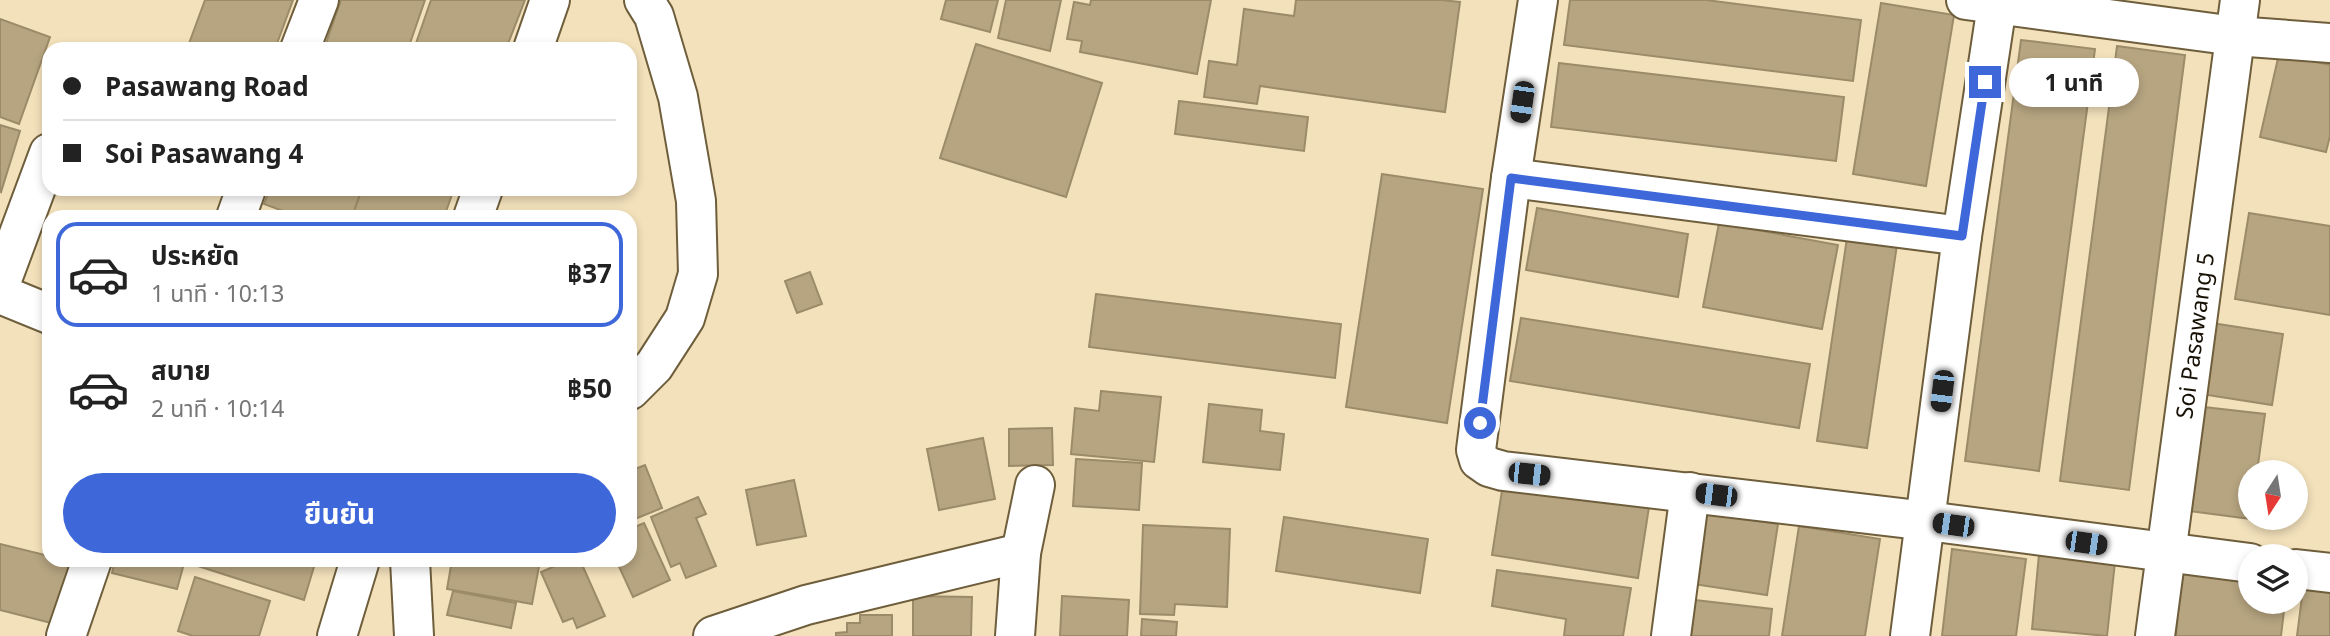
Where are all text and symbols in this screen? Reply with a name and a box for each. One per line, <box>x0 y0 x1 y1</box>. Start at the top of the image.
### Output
callout: 1 นาที <box>2010 57 2139 106</box>
route end <box>1969 66 2001 98</box>
text: 1 นาที <box>2045 66 2103 98</box>
text: Pasawang Road <box>105 68 309 104</box>
car <box>1509 80 1536 124</box>
text: Soi Pasawang 4 <box>105 135 303 171</box>
text: ประหยัด <box>151 237 239 273</box>
icon: car <box>67 243 130 306</box>
street label: Soi Pasawang 5 <box>2167 250 2221 421</box>
text: ฿37 <box>567 255 612 291</box>
text: 1 นาที · 10:13 <box>151 277 285 309</box>
text: สบาย <box>151 352 211 388</box>
icon: car <box>67 358 130 421</box>
car <box>1930 369 1955 413</box>
text: ฿50 <box>567 370 612 406</box>
text: 2 นาที · 10:14 <box>151 392 285 424</box>
route start <box>1464 407 1496 439</box>
north arrow <box>2238 460 2308 530</box>
map controls <box>2238 460 2308 614</box>
car <box>1508 461 1551 487</box>
button: ยืนยัน <box>63 473 616 553</box>
car <box>1694 482 1739 508</box>
car <box>1931 512 1976 538</box>
car <box>2064 530 2109 556</box>
button: layers <box>2238 544 2308 614</box>

